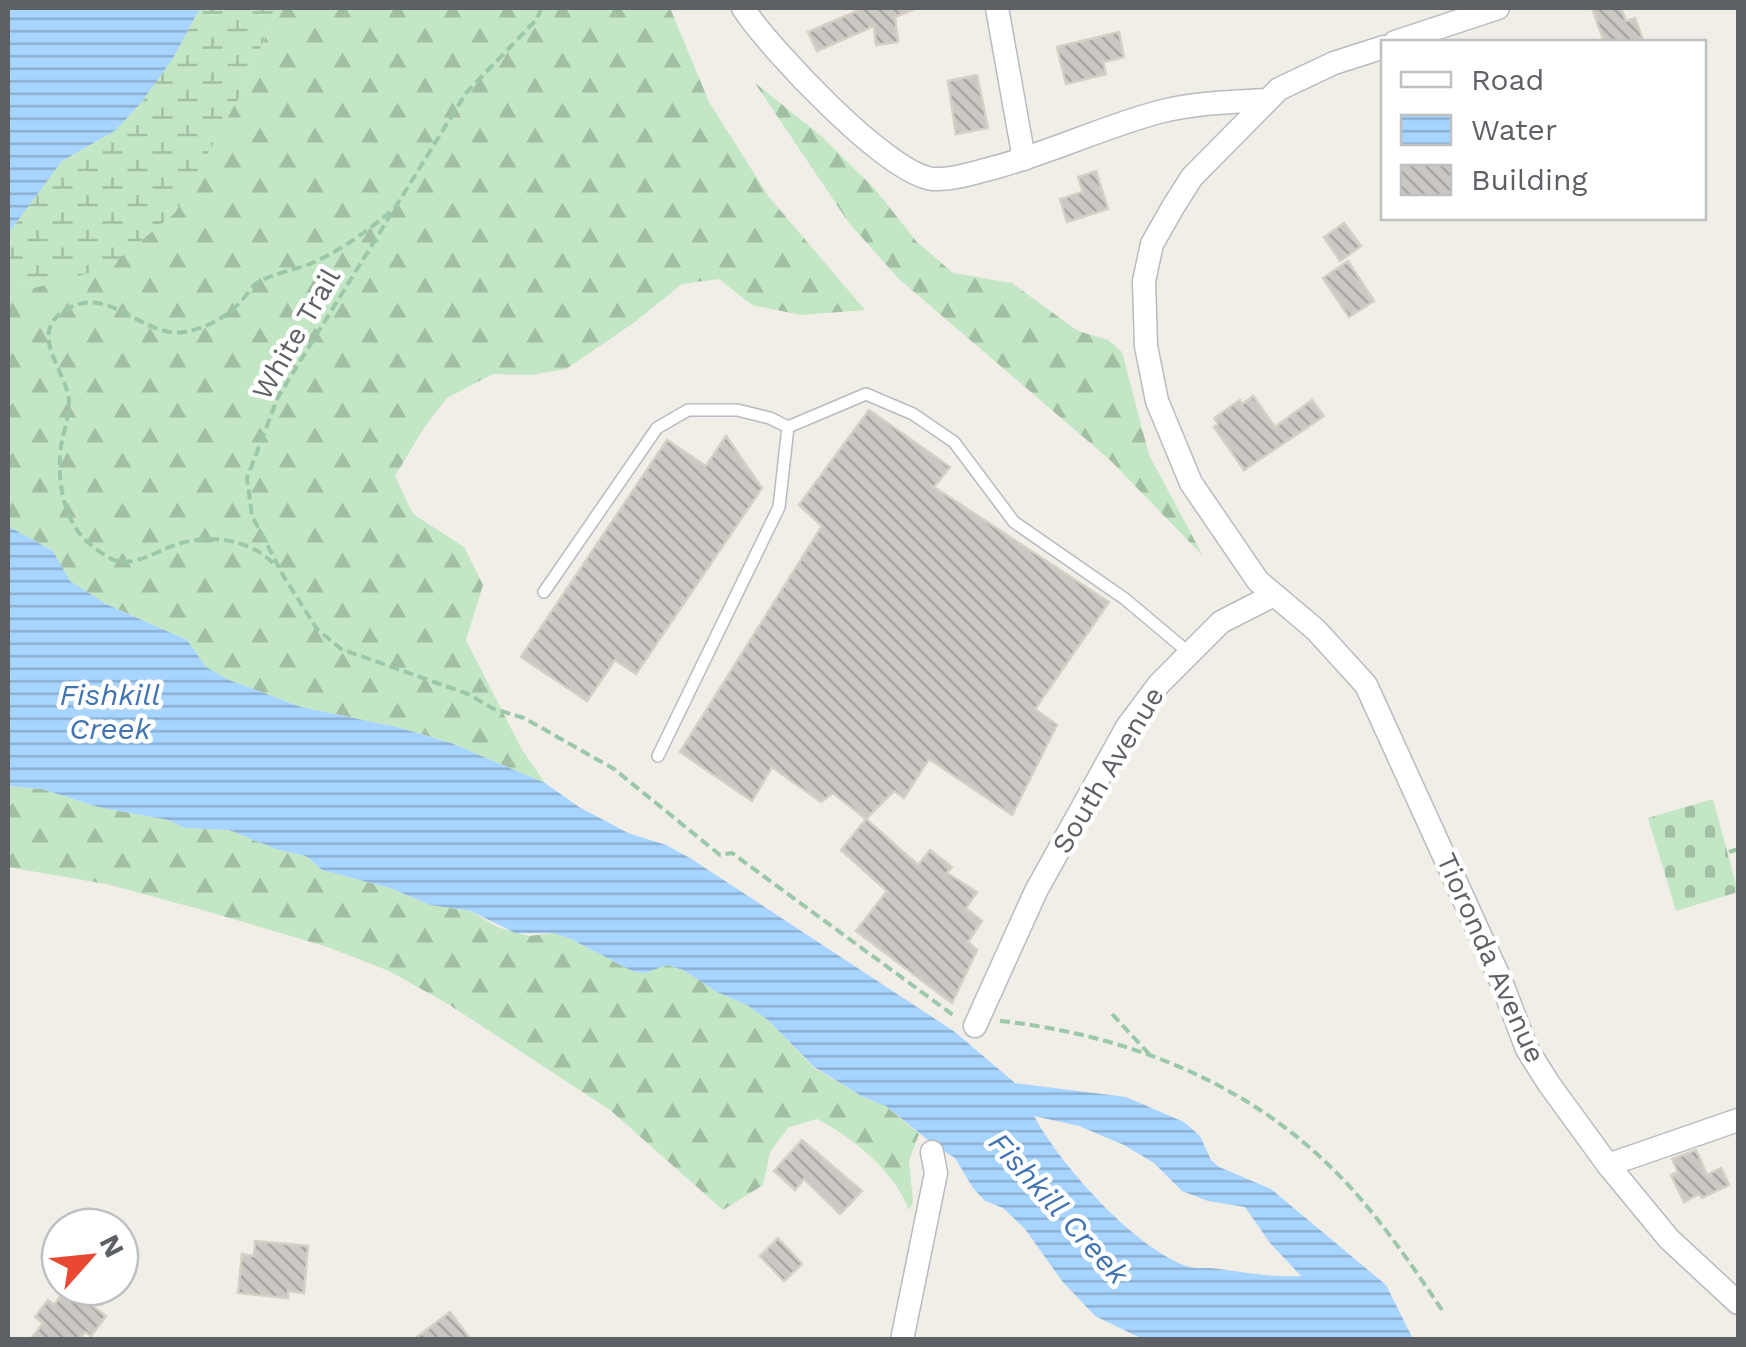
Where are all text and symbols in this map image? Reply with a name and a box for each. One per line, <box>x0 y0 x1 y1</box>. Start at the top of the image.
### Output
legend <box>1381 40 1706 220</box>
text: Road <box>1471 62 1544 97</box>
text: Water <box>1471 112 1557 147</box>
text: Building <box>1471 162 1588 197</box>
street label: White Trail <box>245 262 347 406</box>
water label: Fishkill Creek <box>60 677 160 746</box>
street label: South Avenue <box>1045 681 1171 859</box>
street label: Tioronda Avenue <box>1430 848 1552 1068</box>
water label: Fishkill Creek <box>982 1125 1137 1292</box>
north arrow <box>40 1207 140 1307</box>
text: N <box>92 1229 131 1263</box>

